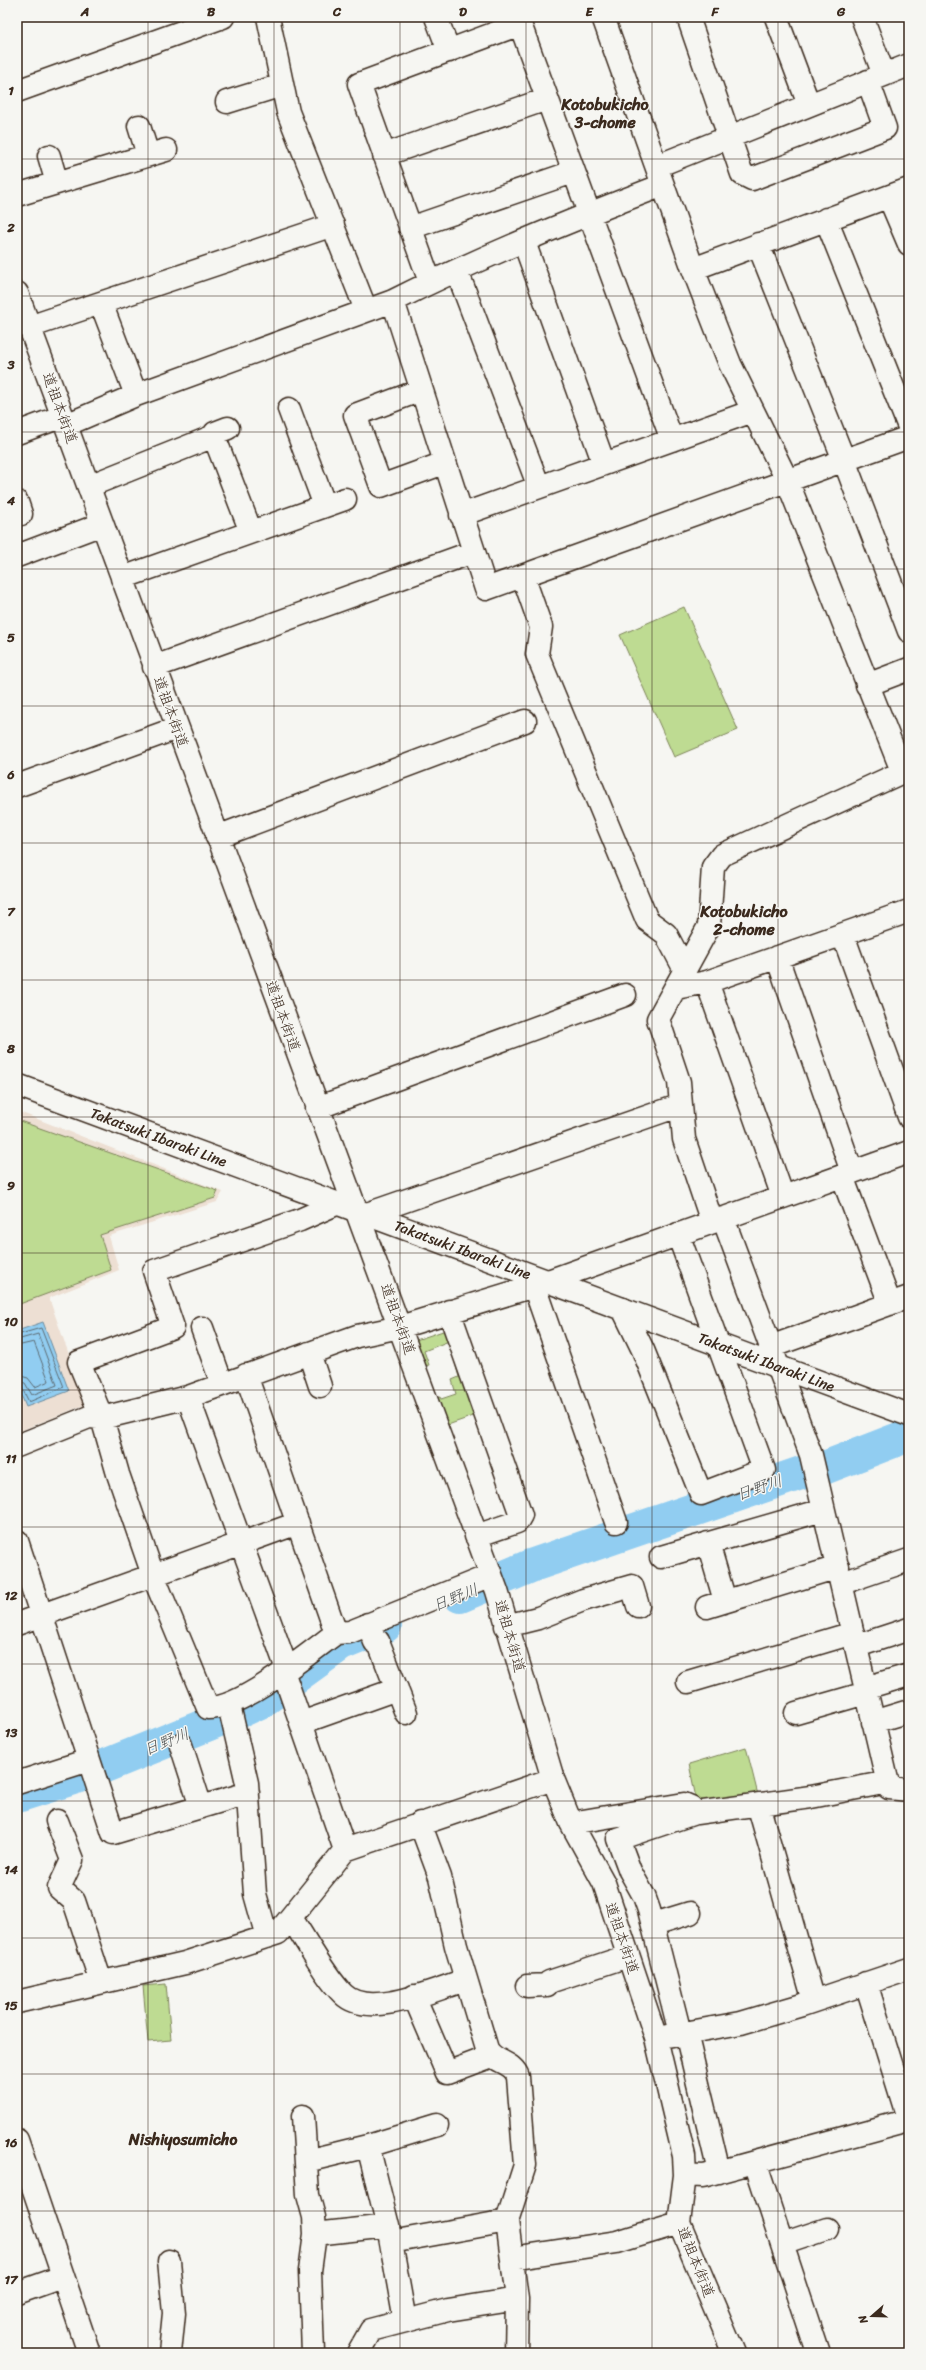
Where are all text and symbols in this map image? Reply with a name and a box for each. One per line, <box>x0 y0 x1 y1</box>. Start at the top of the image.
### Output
text: A <box>80 0 89 23</box>
text: B <box>207 0 216 23</box>
text: C <box>332 0 342 23</box>
text: D <box>459 0 467 23</box>
text: E <box>585 0 594 23</box>
text: F <box>710 0 719 23</box>
text: G <box>836 0 846 23</box>
text: 1 <box>8 79 14 102</box>
district label: Kotobukicho 3-chome <box>560 90 650 137</box>
text: 2 <box>6 216 15 239</box>
text: 3 <box>6 353 15 376</box>
street label: 道祖本街道 <box>35 368 85 448</box>
text: 4 <box>6 489 16 512</box>
text: 5 <box>7 626 15 649</box>
street label: 道祖本街道 <box>146 672 196 752</box>
text: 6 <box>6 763 15 786</box>
district label: Kotobukicho 2-chome <box>699 897 789 944</box>
text: 7 <box>7 900 16 923</box>
street label: 道祖本街道 <box>258 976 308 1056</box>
text: 8 <box>6 1037 15 1060</box>
street label: Takatsuki Ibaraki Line <box>86 1100 231 1175</box>
text: 9 <box>7 1174 15 1197</box>
street label: Takatsuki Ibaraki Line <box>390 1213 535 1287</box>
street label: 道祖本街道 <box>373 1279 423 1359</box>
text: 10 <box>4 1310 18 1333</box>
street label: Takatsuki Ibaraki Line <box>694 1325 839 1399</box>
text: 11 <box>5 1447 17 1470</box>
water label: 日野川 <box>732 1466 787 1509</box>
water label: 日野川 <box>427 1575 483 1620</box>
text: 12 <box>4 1584 18 1607</box>
street label: 道祖本街道 <box>487 1596 533 1676</box>
water label: 日野川 <box>138 1719 194 1764</box>
text: 13 <box>5 1721 18 1744</box>
text: 14 <box>4 1858 19 1881</box>
street label: 道祖本街道 <box>597 1898 647 1978</box>
text: 15 <box>4 1994 18 2017</box>
district label: Nishiyosumicho <box>128 2125 237 2154</box>
text: 16 <box>5 2131 18 2154</box>
street label: 道祖本街道 <box>670 2222 722 2302</box>
text: 17 <box>4 2268 19 2291</box>
north arrow <box>852 2296 892 2336</box>
text: N <box>853 2312 874 2327</box>

